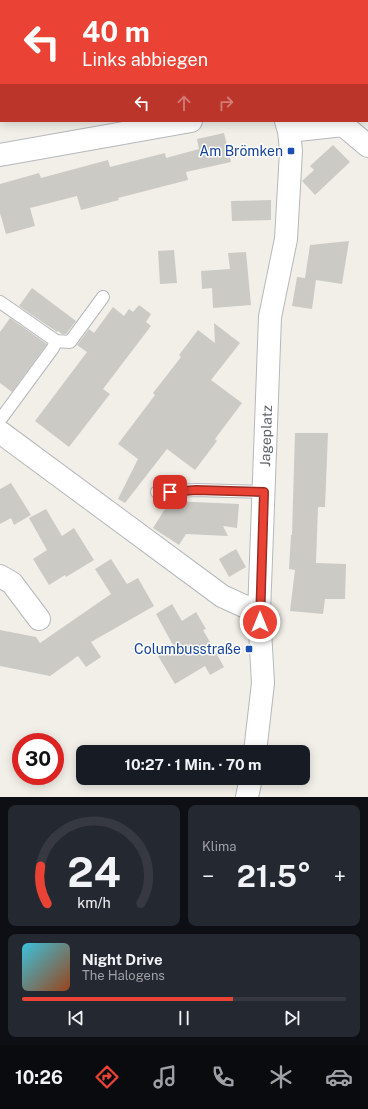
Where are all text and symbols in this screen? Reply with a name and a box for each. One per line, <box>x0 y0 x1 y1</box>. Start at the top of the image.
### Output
text: 40 m <box>82 15 150 48</box>
icon: left <box>16 16 68 68</box>
text: Links abbiegen <box>82 49 208 70</box>
icon: left <box>131 92 153 114</box>
icon: ahead <box>173 92 195 114</box>
icon: right <box>215 92 237 114</box>
place label: Am Brömken <box>199 143 283 159</box>
marker: Am Brömken <box>286 146 296 156</box>
street label: Jageplatz <box>257 405 275 467</box>
pin <box>153 475 187 509</box>
icon: arrive <box>159 481 181 503</box>
position arrow <box>239 601 281 643</box>
place label: Columbusstraße <box>134 641 241 657</box>
marker: Columbusstraße <box>244 644 254 654</box>
speed limit sign: 30 <box>12 733 64 785</box>
text: 10:27 · 1 Min. · 70 m <box>125 756 261 773</box>
text: Klima <box>202 839 236 854</box>
text: 24 <box>67 846 121 895</box>
text: 21.5° <box>237 858 311 894</box>
text: − <box>202 863 214 889</box>
text: + <box>334 863 346 889</box>
text: km/h <box>77 893 111 910</box>
text: Night Drive <box>82 951 163 968</box>
text: The Halogens <box>82 968 165 983</box>
icon: previous <box>65 1007 87 1029</box>
icon: pause <box>173 1007 195 1029</box>
icon: next <box>281 1007 303 1029</box>
icon: directions <box>93 1063 121 1091</box>
icon: music <box>151 1063 179 1091</box>
icon: phone <box>209 1063 237 1091</box>
icon: climate <box>267 1063 295 1091</box>
icon: car <box>325 1063 353 1091</box>
text: 10:26 <box>15 1067 63 1088</box>

